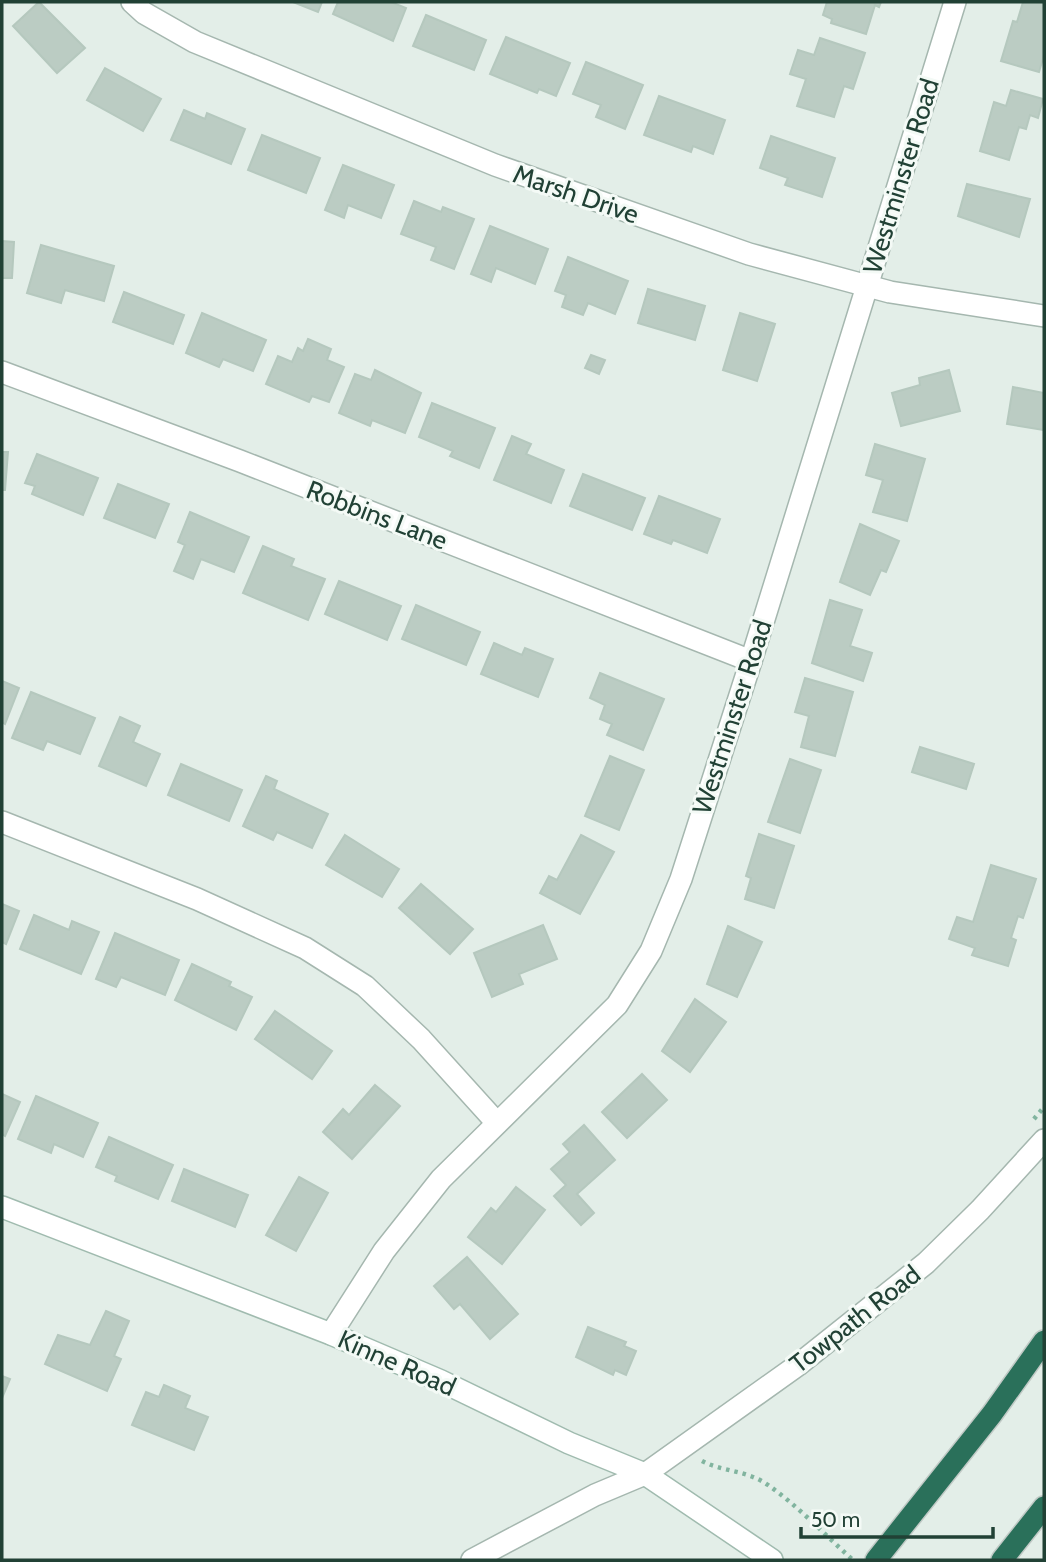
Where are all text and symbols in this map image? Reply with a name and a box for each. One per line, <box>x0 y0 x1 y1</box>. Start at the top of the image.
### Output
street label: Westminster Road <box>856 75 946 277</box>
street label: Marsh Drive <box>509 158 643 230</box>
street label: Robbins Lane <box>302 473 452 557</box>
street label: Westminster Road <box>685 616 779 818</box>
street label: Towpath Road <box>783 1258 927 1380</box>
street label: Kinne Road <box>333 1323 461 1403</box>
scale bar <box>801 1496 993 1540</box>
text: 50 m <box>811 1507 860 1532</box>

